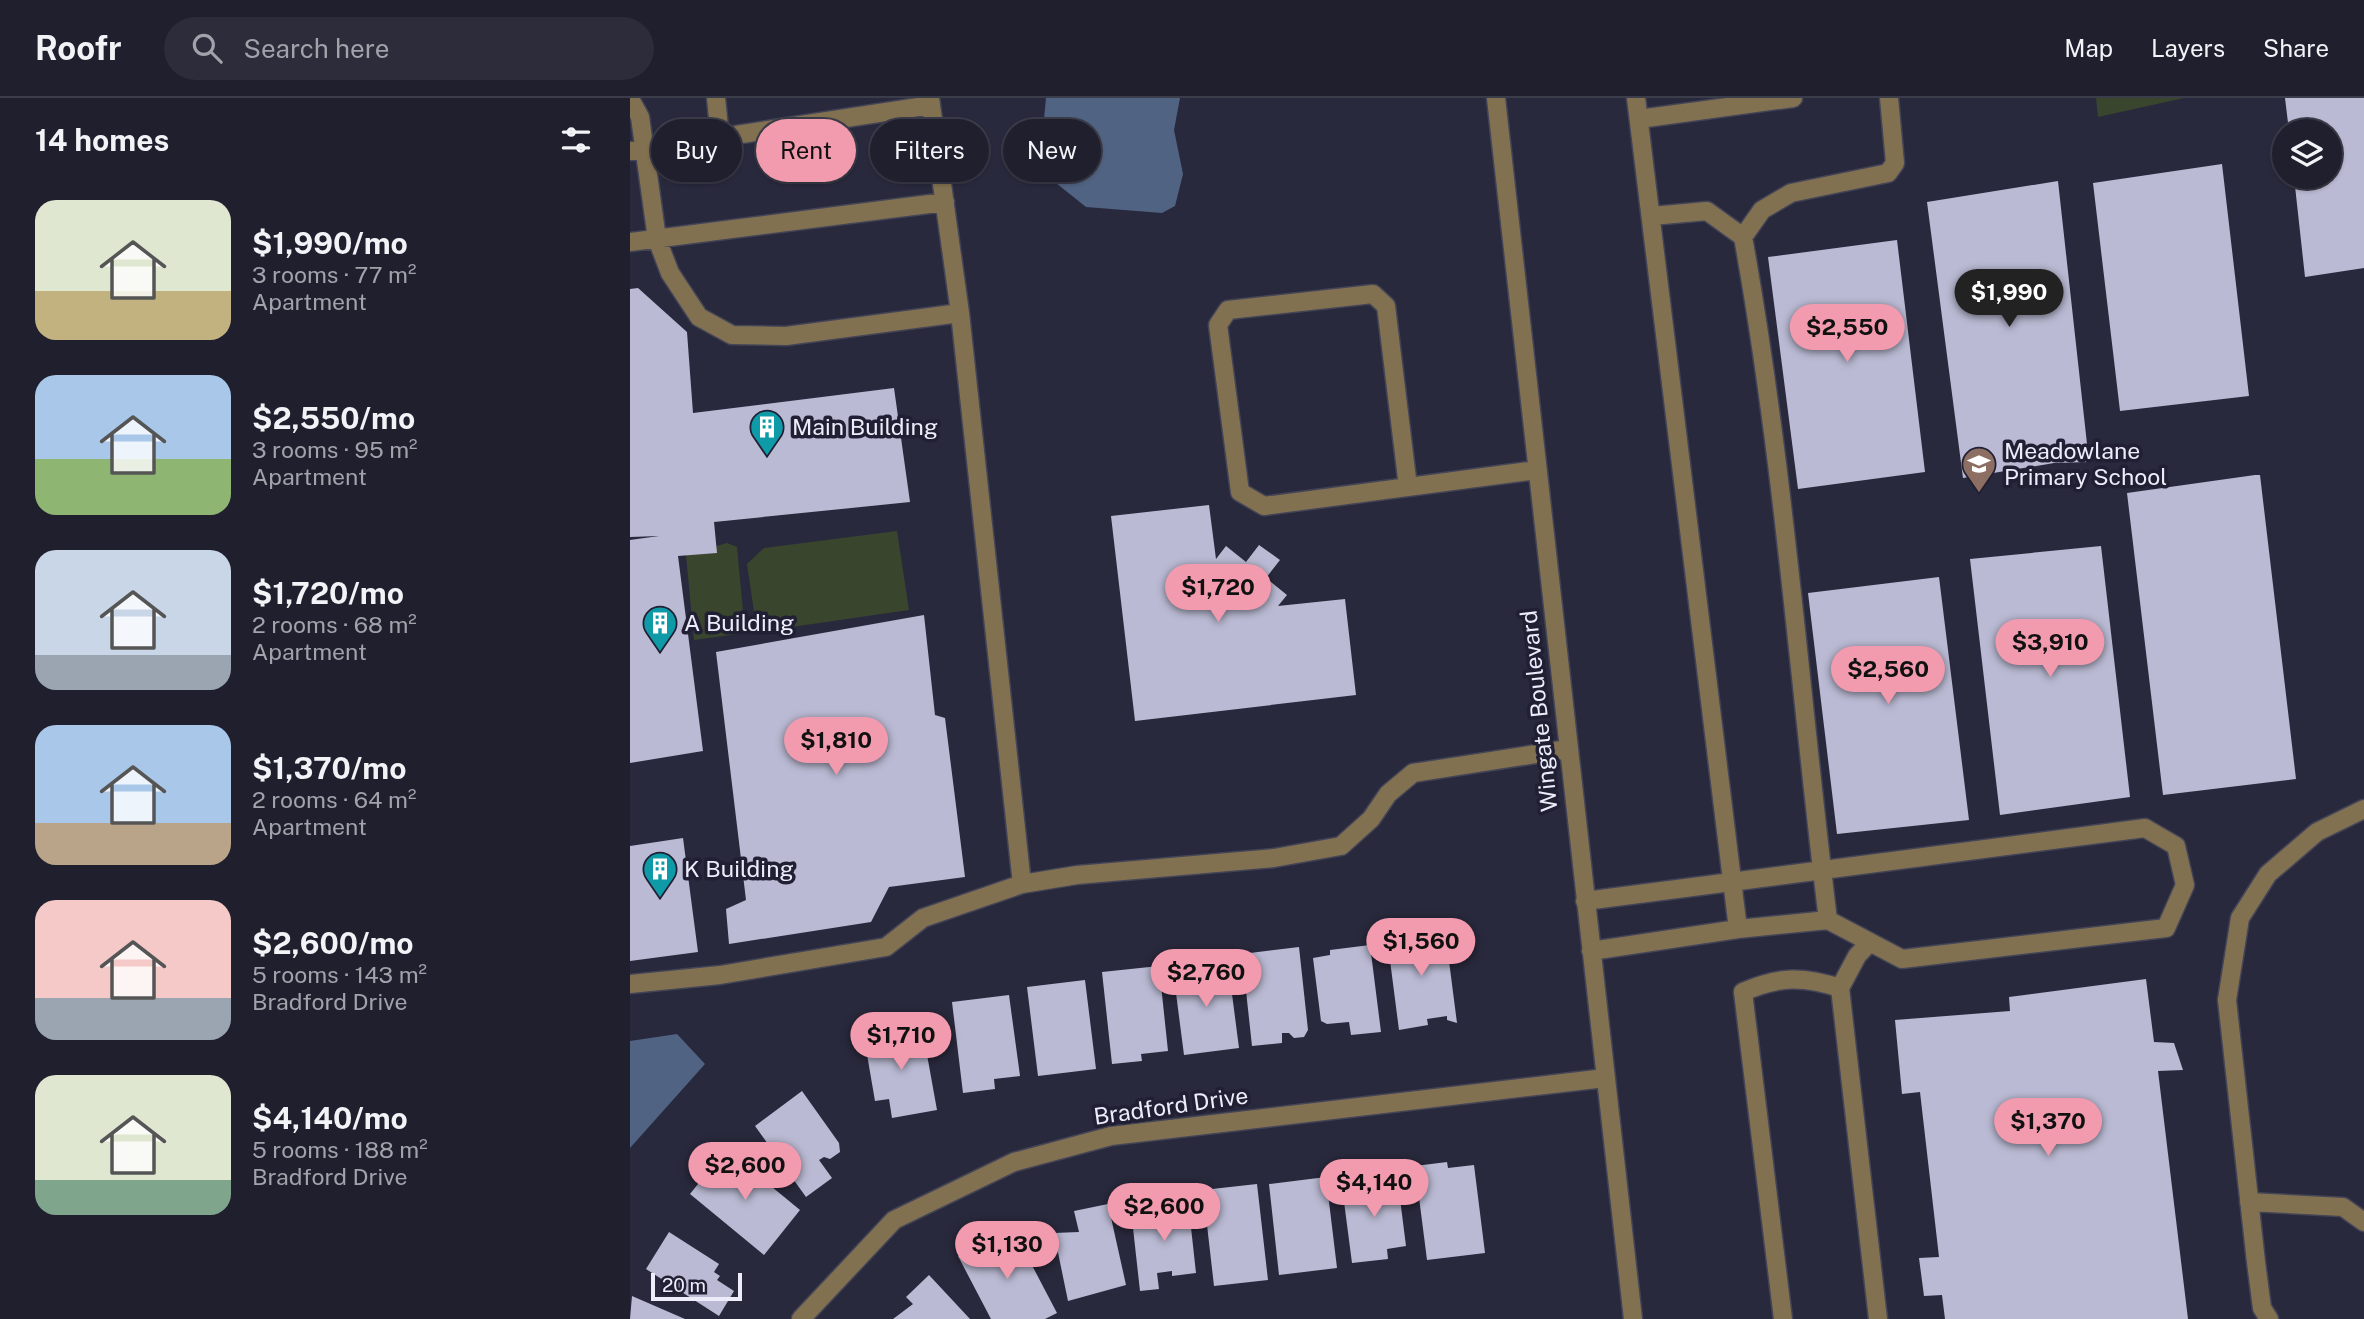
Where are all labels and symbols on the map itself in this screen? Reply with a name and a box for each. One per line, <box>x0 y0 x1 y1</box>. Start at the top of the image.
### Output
pin: $1,990 <box>1952 270 2066 329</box>
pin: $2,550 <box>1790 304 1904 364</box>
building icon: Main Building <box>748 408 786 457</box>
place label: Main Building <box>792 413 938 440</box>
place label: Meadowlane Primary School <box>2004 437 2167 490</box>
school or university icon: Meadowlane Primary School <box>1960 445 1998 494</box>
pin: $1,720 <box>1161 564 1275 624</box>
building icon: A Building <box>641 604 679 653</box>
place label: A Building <box>684 609 794 636</box>
street label: Wingate Boulevard <box>1515 609 1562 813</box>
pin: $3,910 <box>1993 620 2107 679</box>
pin: $2,560 <box>1831 646 1945 706</box>
pin: $1,810 <box>779 718 893 777</box>
building icon: K Building <box>641 850 679 899</box>
place label: K Building <box>684 855 794 882</box>
pin: $1,560 <box>1364 918 1478 978</box>
pin: $2,760 <box>1149 950 1263 1009</box>
pin: $1,710 <box>844 1012 958 1072</box>
street label: Bradford Drive <box>1092 1081 1250 1130</box>
pin: $1,370 <box>1991 1098 2105 1158</box>
pin: $2,600 <box>688 1142 802 1202</box>
pin: $4,140 <box>1317 1160 1431 1219</box>
pin: $2,600 <box>1107 1184 1221 1243</box>
pin: $1,130 <box>950 1222 1064 1281</box>
scale bar <box>651 1270 742 1302</box>

